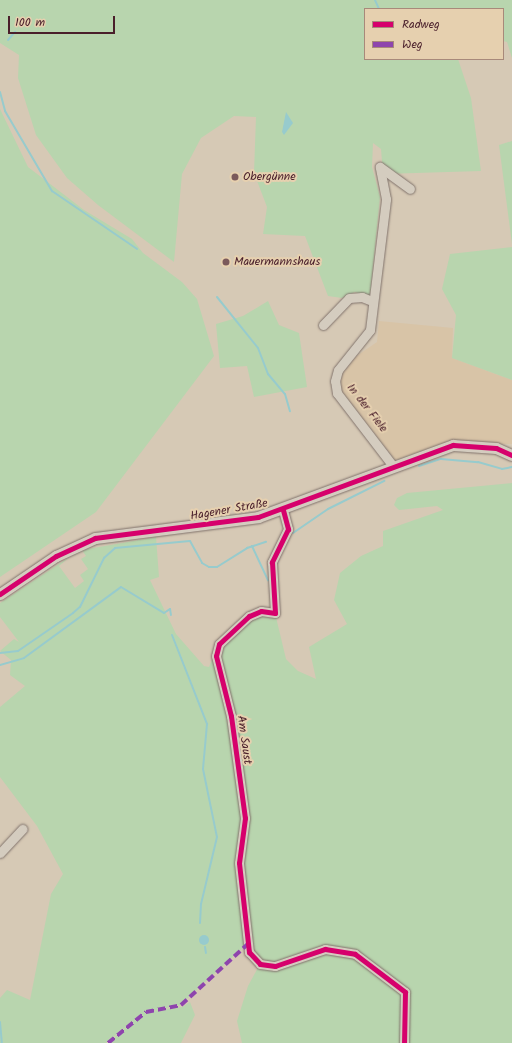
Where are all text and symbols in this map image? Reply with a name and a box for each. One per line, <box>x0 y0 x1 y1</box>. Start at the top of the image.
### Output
scale bar <box>10 8 117 34</box>
legend <box>364 8 504 60</box>
text: 100 m <box>15 13 45 32</box>
text: Radweg <box>402 15 440 34</box>
text: Weg <box>402 35 422 54</box>
place label: Obergünne <box>243 170 296 184</box>
marker: Obergünne <box>230 172 240 182</box>
place label: Mauermannshaus <box>234 255 320 269</box>
marker: Mauermannshaus <box>221 257 231 267</box>
street label: In der Fiele <box>343 381 391 435</box>
street label: Hagener Straße <box>189 496 269 524</box>
street label: Am Saust <box>233 715 255 765</box>

